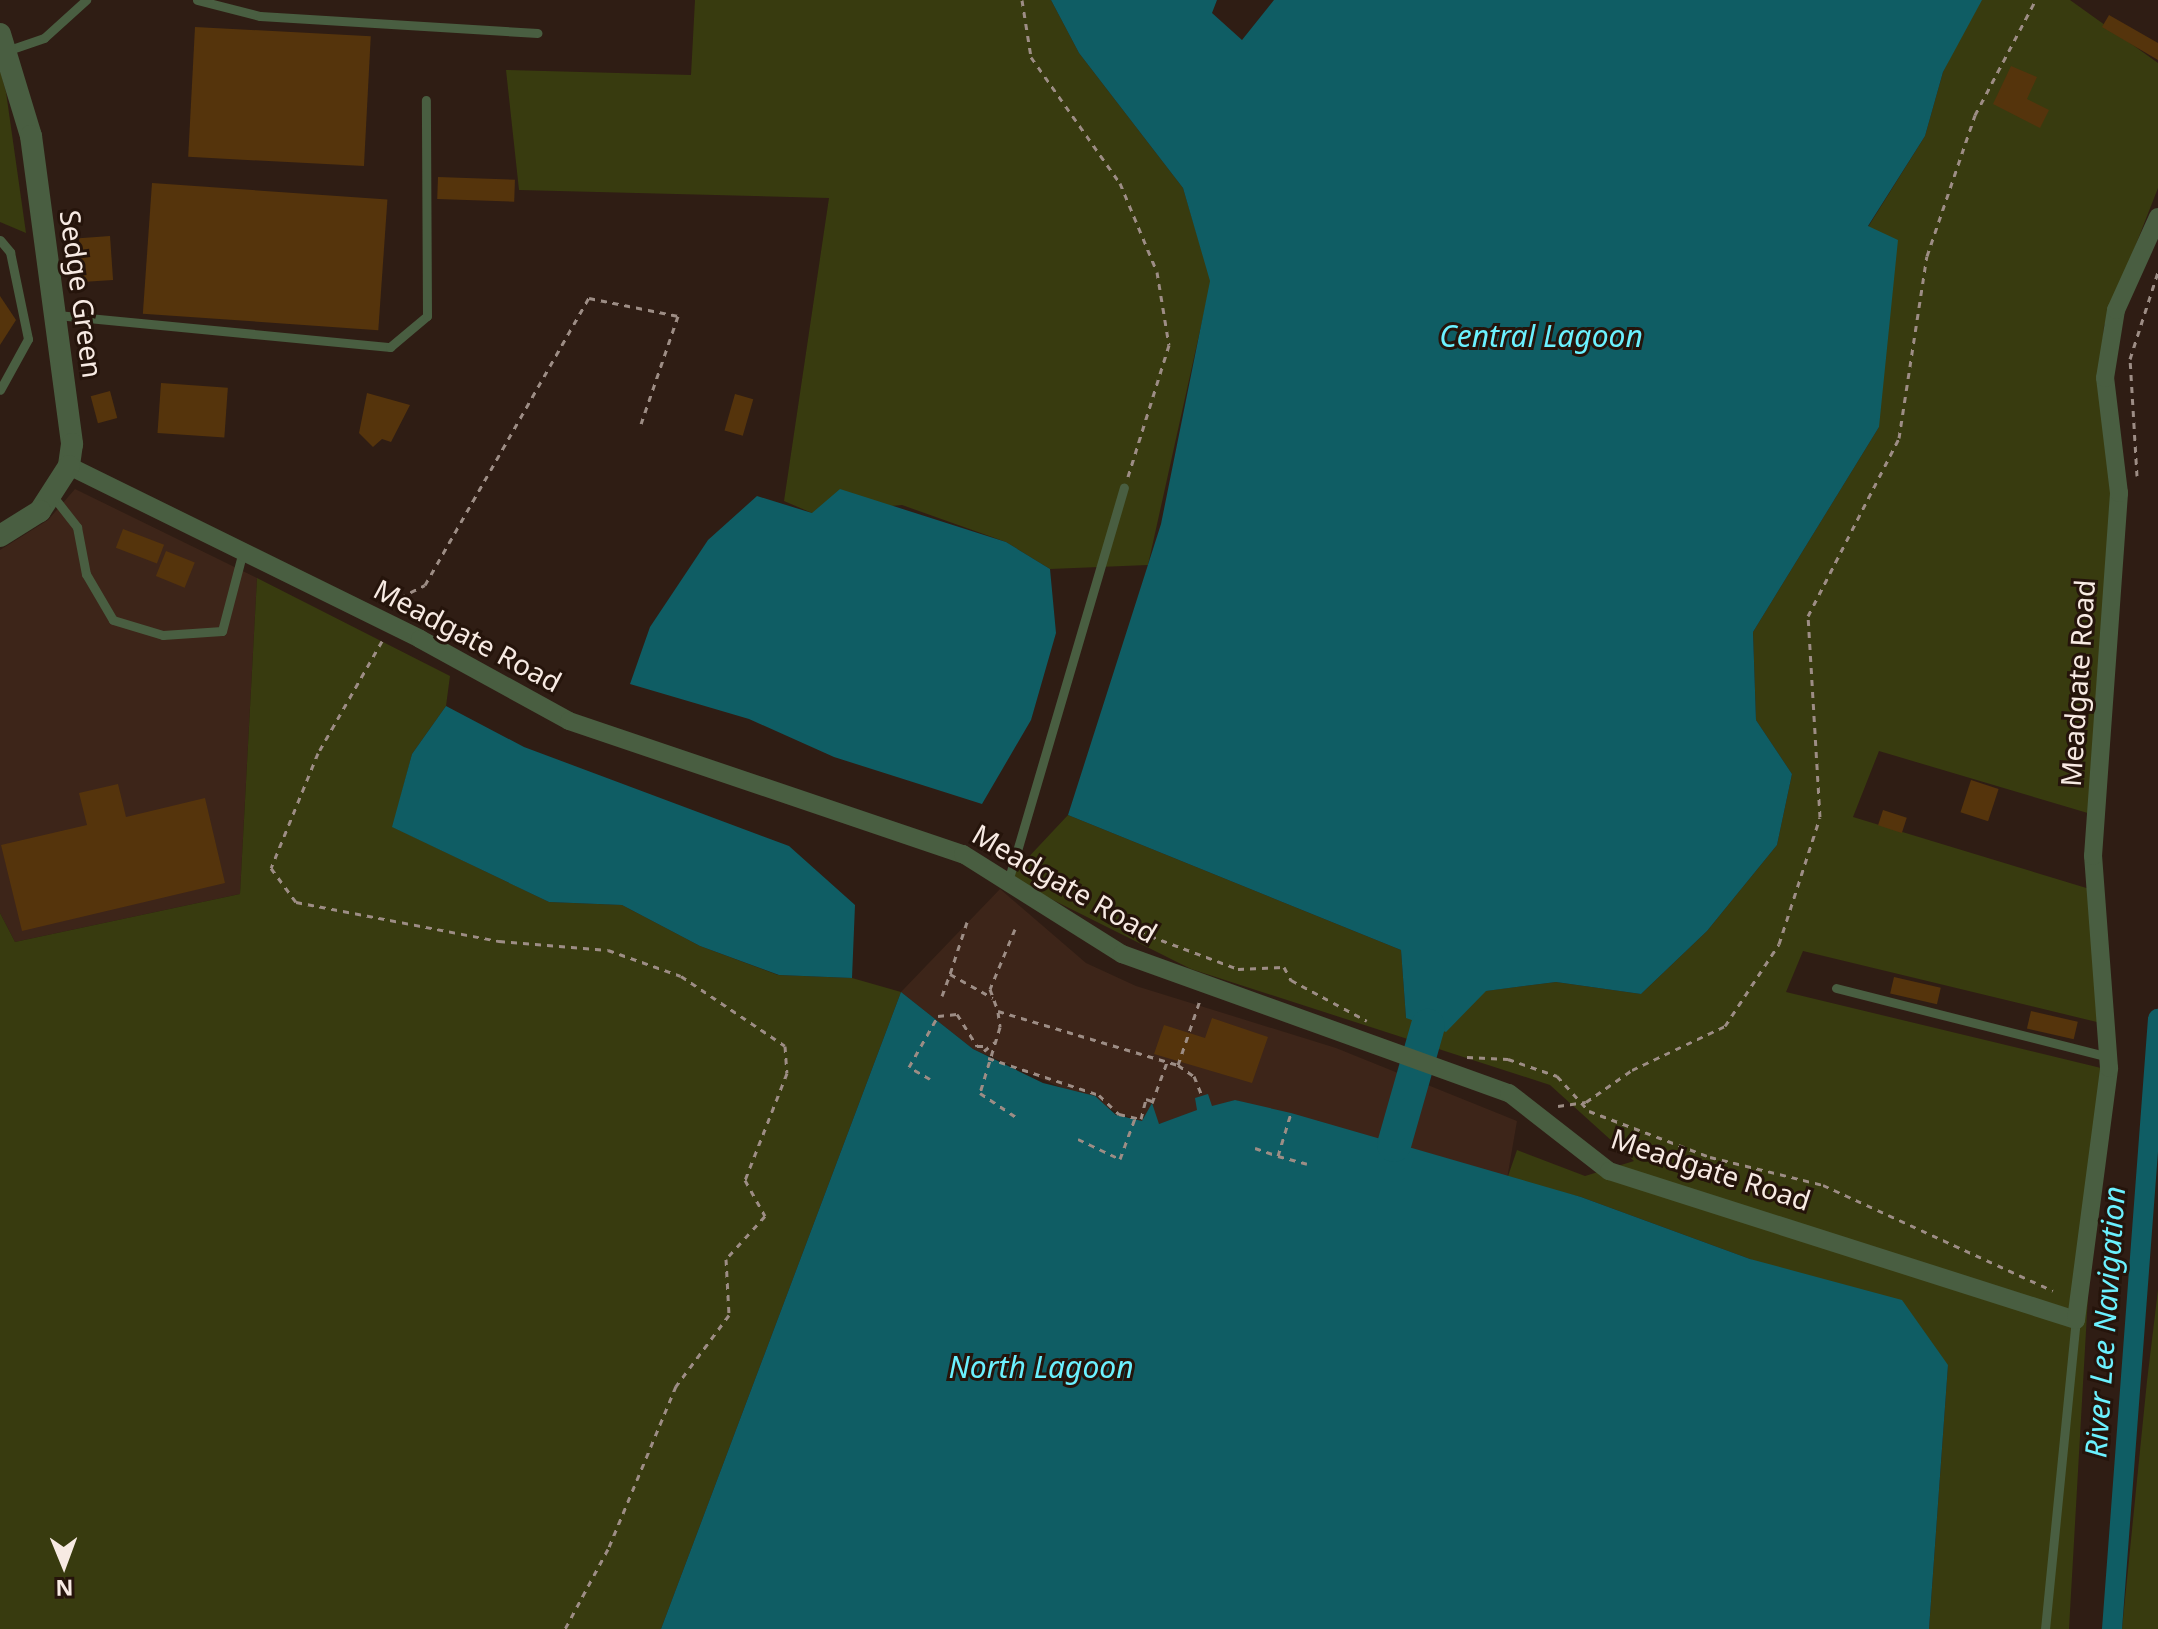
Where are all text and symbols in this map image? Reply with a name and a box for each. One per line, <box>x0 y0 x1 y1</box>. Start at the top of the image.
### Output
street label: Sedge Green <box>54 208 110 380</box>
water label: Central Lagoon <box>1439 318 1643 354</box>
street label: Meadgate Road <box>369 571 567 699</box>
street label: Meadgate Road <box>2053 578 2101 788</box>
street label: Meadgate Road <box>967 817 1163 949</box>
street label: Meadgate Road <box>1607 1121 1815 1217</box>
water label: River Lee Navigation <box>2078 1185 2132 1459</box>
water label: North Lagoon <box>948 1349 1134 1385</box>
north arrow <box>24 1525 104 1605</box>
text: N <box>55 1574 74 1604</box>

